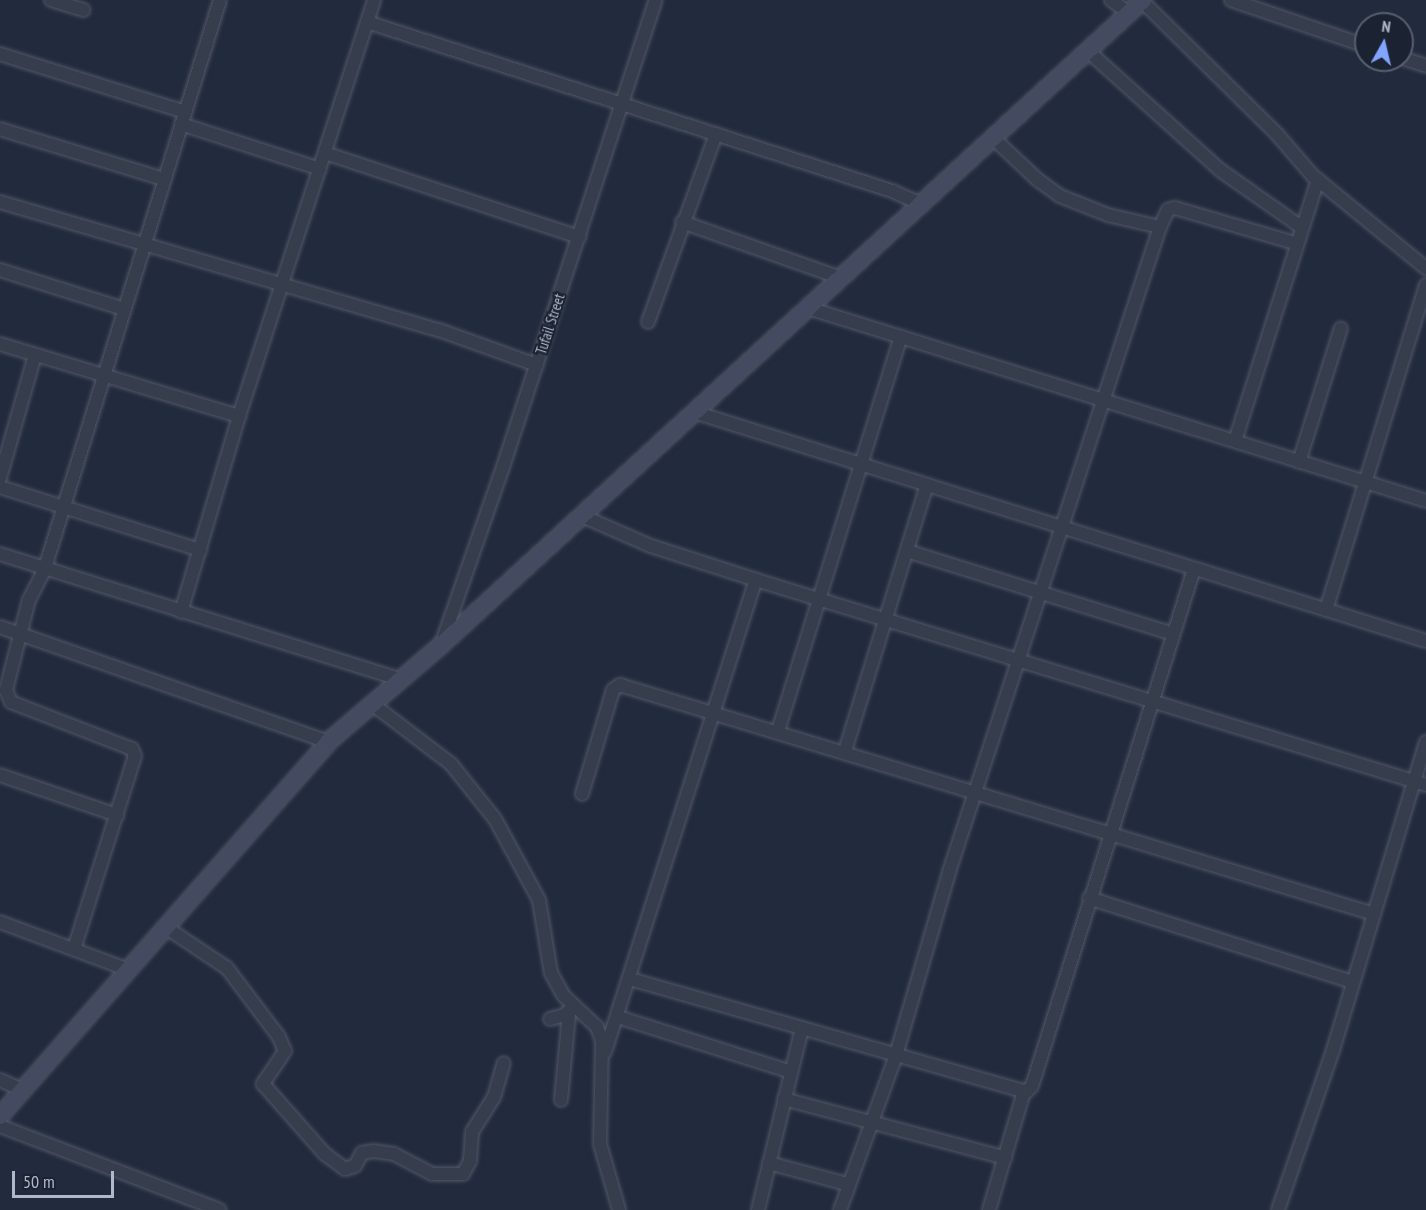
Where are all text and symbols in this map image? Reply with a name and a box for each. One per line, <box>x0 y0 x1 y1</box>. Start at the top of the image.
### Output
north arrow <box>1354 12 1414 72</box>
text: N <box>1381 16 1392 37</box>
street label: Tufail Street <box>532 291 568 357</box>
scale bar <box>15 1159 117 1197</box>
text: 50 m <box>23 1170 55 1193</box>

